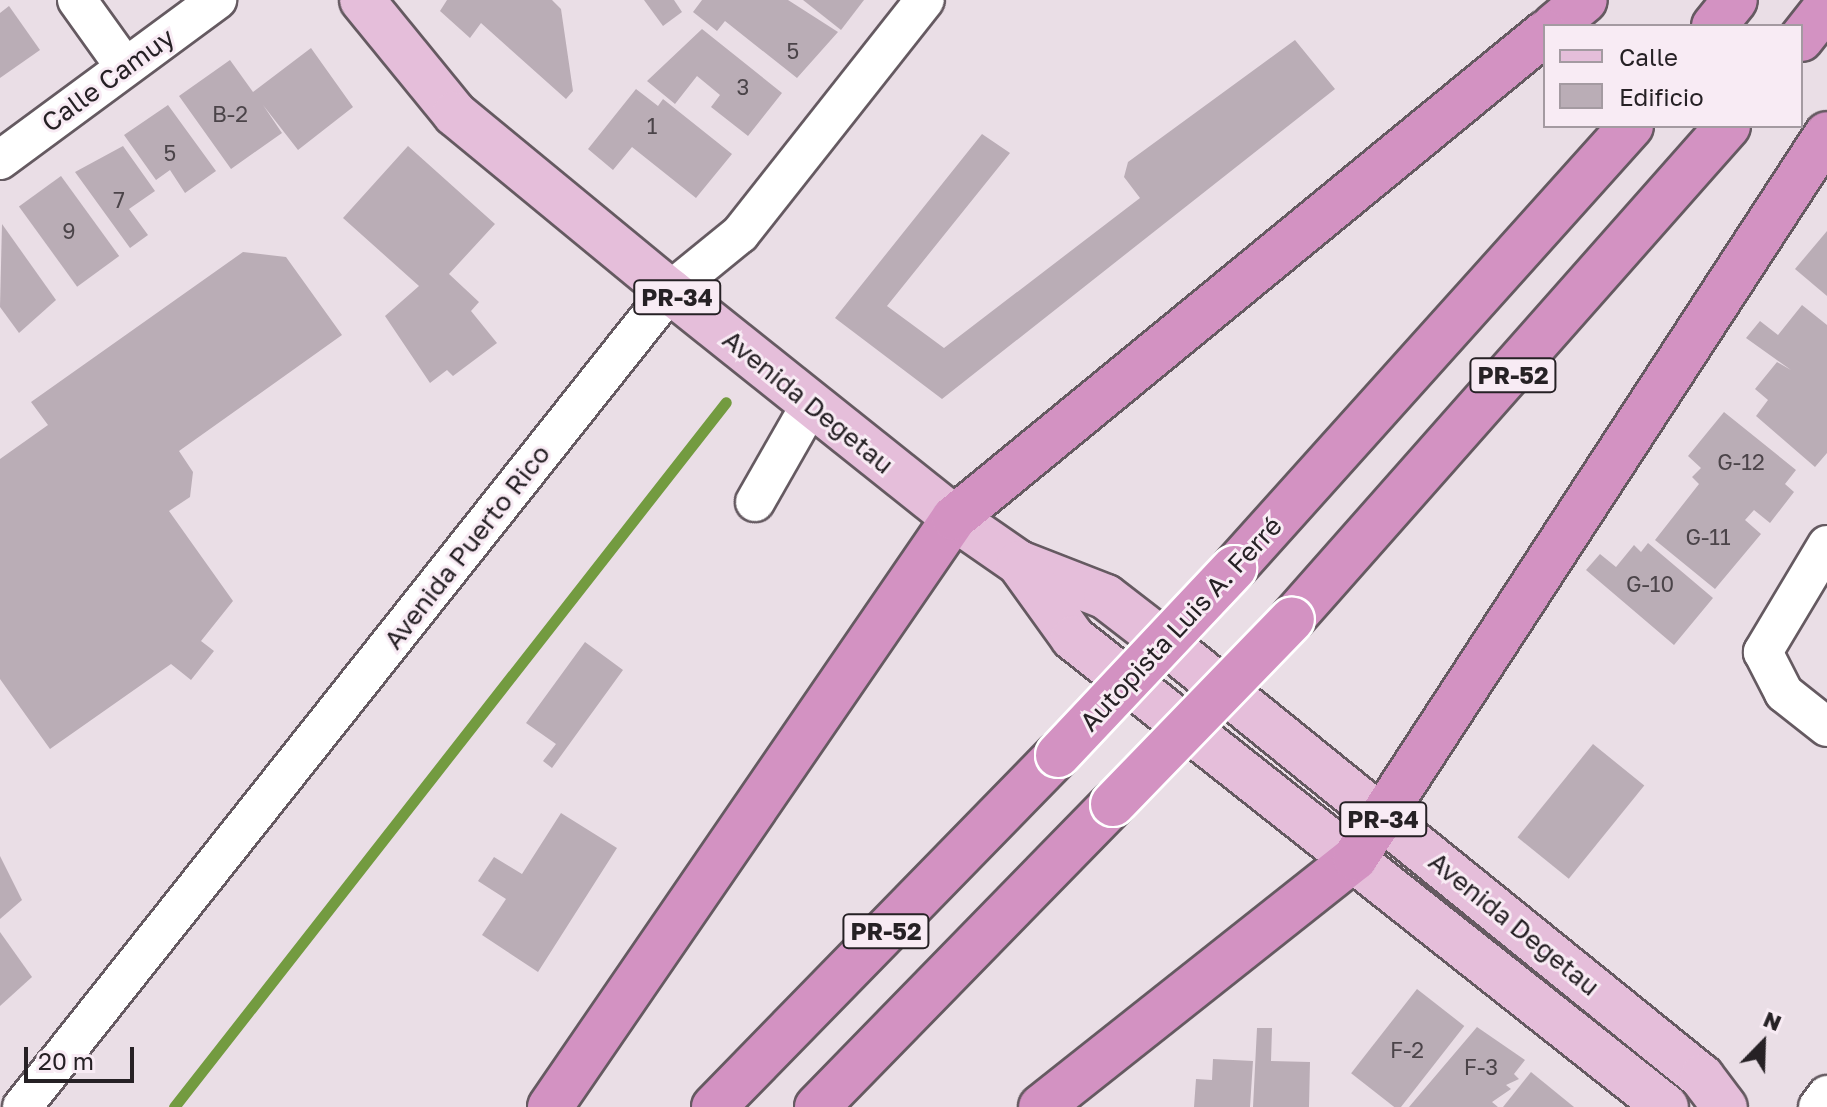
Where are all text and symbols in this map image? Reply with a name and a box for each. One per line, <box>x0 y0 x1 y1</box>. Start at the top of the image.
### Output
street label: Calle Camuy <box>36 22 180 138</box>
legend <box>1543 24 1803 128</box>
house number: 5 <box>787 38 799 64</box>
text: Calle <box>1619 42 1678 71</box>
house number: 3 <box>737 74 749 100</box>
text: Edificio <box>1619 82 1704 111</box>
house number: B-2 <box>212 101 248 127</box>
house number: 1 <box>647 113 657 139</box>
house number: 5 <box>164 140 176 166</box>
house number: 7 <box>113 187 125 213</box>
house number: 9 <box>62 218 76 244</box>
road number: PR-34 <box>633 277 721 317</box>
street label: Avenida Degetau <box>716 324 900 480</box>
road number: PR-52 <box>1469 355 1557 395</box>
street label: Avenida Puerto Rico <box>378 439 556 655</box>
house number: G-12 <box>1717 449 1765 475</box>
street label: Autopista Luis A. Ferré <box>1074 510 1288 738</box>
house number: G-11 <box>1685 524 1731 550</box>
house number: G-10 <box>1626 571 1674 597</box>
road number: PR-34 <box>1339 799 1427 839</box>
street label: Avenida Degetau <box>1422 846 1606 1002</box>
road number: PR-52 <box>842 911 930 951</box>
north arrow <box>1723 1003 1803 1083</box>
text: N <box>1760 1005 1786 1036</box>
scale bar <box>28 1031 138 1081</box>
house number: F-2 <box>1390 1037 1424 1063</box>
text: 20 m <box>38 1046 94 1075</box>
house number: F-3 <box>1464 1054 1498 1080</box>

